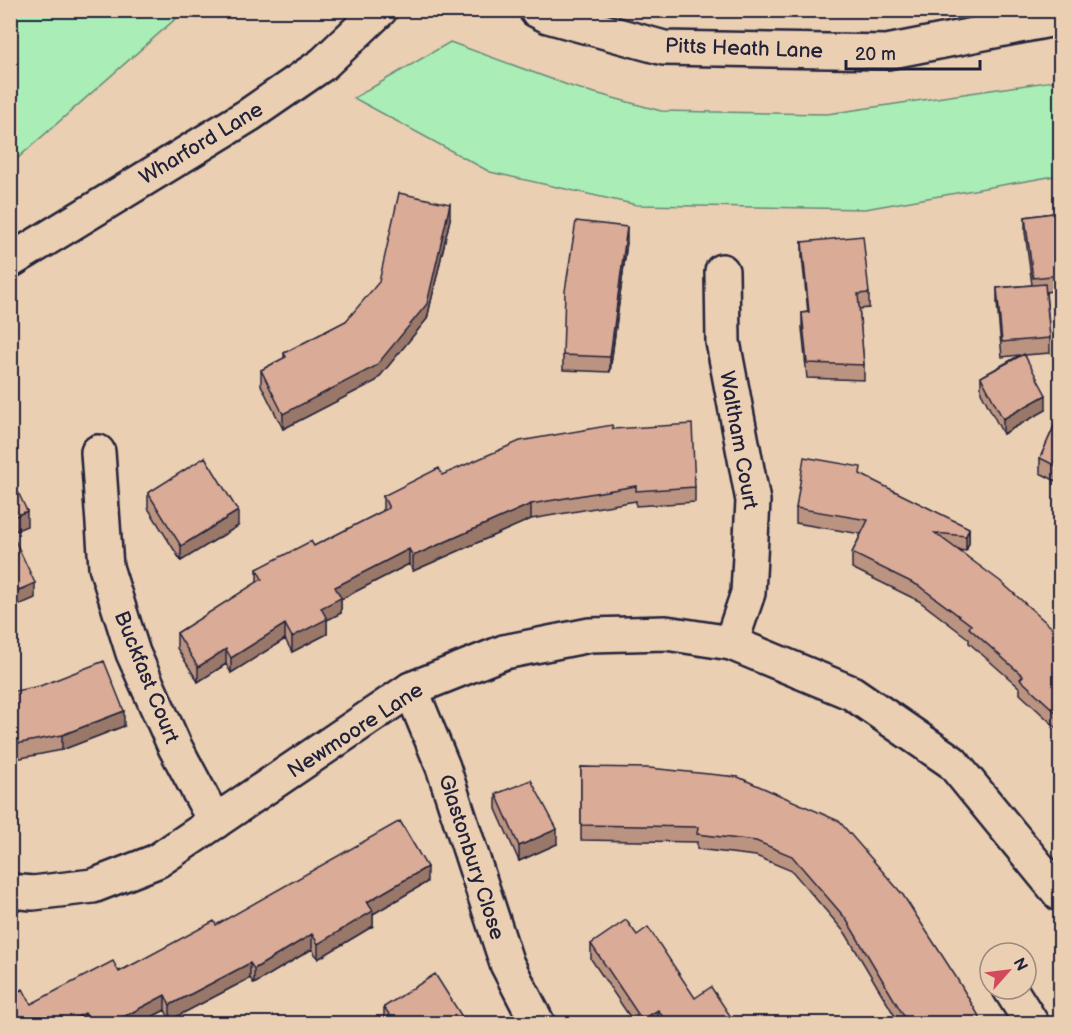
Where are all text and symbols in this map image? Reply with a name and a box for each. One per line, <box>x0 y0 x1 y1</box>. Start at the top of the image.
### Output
street label: Pitts Heath Lane <box>665 33 823 64</box>
scale bar <box>846 33 980 71</box>
text: 20 m <box>855 44 896 65</box>
street label: Wharford Lane <box>135 97 268 190</box>
street label: Waltham Court <box>714 369 763 512</box>
street label: Buckfast Court <box>109 607 185 747</box>
street label: Newmoore Lane <box>283 677 428 784</box>
street label: Glastonbury Close <box>433 771 510 943</box>
north arrow <box>978 941 1038 1001</box>
text: N <box>1009 955 1031 974</box>

